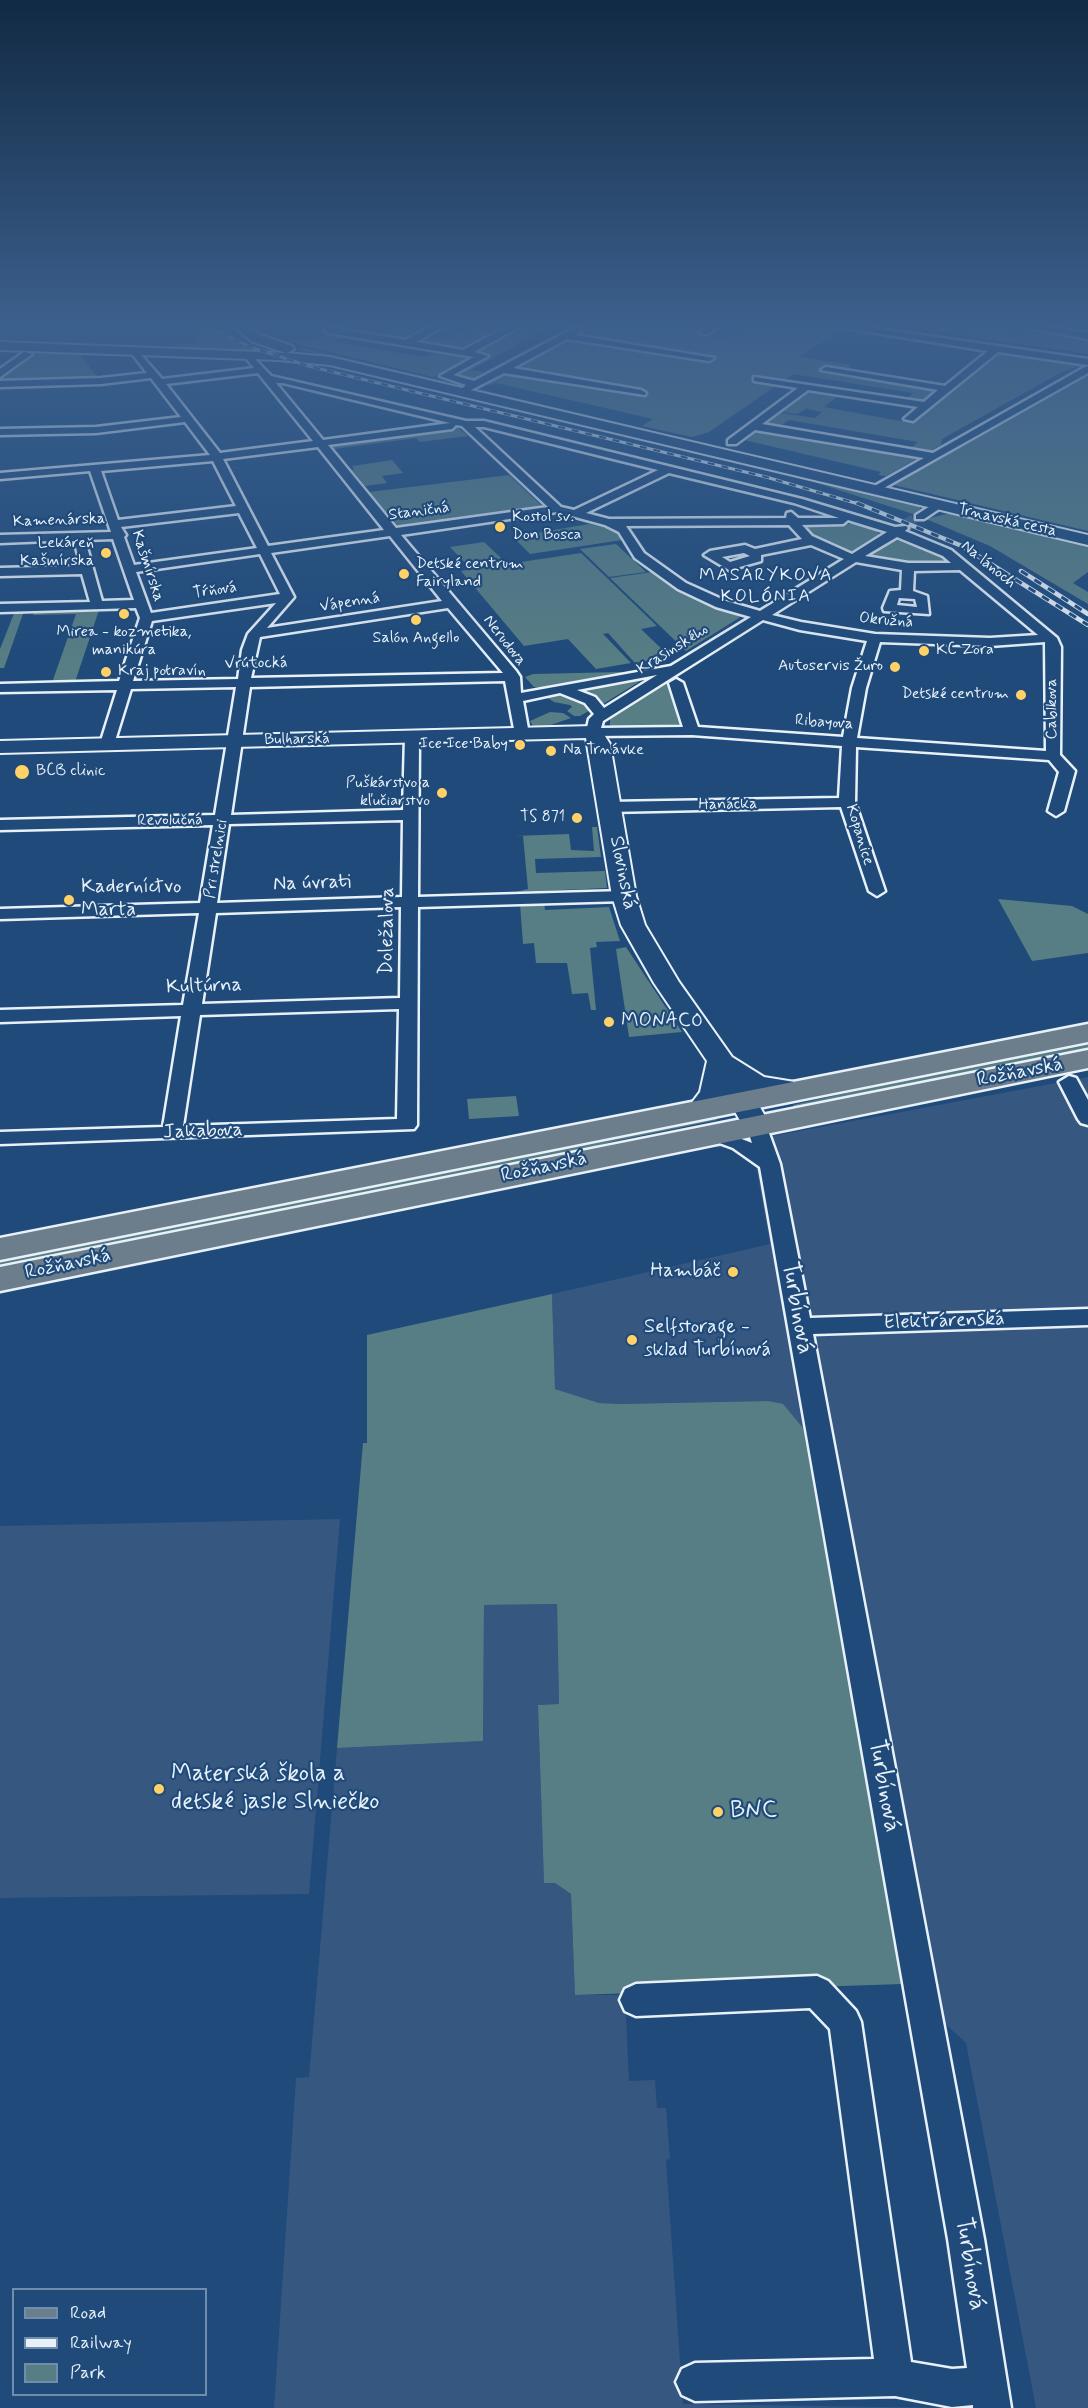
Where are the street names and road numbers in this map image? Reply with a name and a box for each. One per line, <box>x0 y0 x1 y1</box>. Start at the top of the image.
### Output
street label: Staničná <box>387 498 451 526</box>
street label: Trnavská cesta <box>956 500 1058 542</box>
street label: Kamenárska <box>13 510 105 532</box>
street label: Kašmírska <box>126 528 168 604</box>
street label: Na lánoch <box>957 537 1019 593</box>
street label: Tŕňová <box>192 578 238 604</box>
street label: Vápenná <box>318 589 382 617</box>
street label: Okružná <box>858 609 914 633</box>
street label: Nerudova <box>478 612 530 670</box>
street label: Krasinského <box>634 621 712 679</box>
street label: Vrútocká <box>224 654 288 674</box>
street label: Cablkova <box>1043 678 1063 740</box>
street label: Ribayova <box>794 711 854 735</box>
street label: Bulharská <box>264 730 330 750</box>
street label: Hanácka <box>698 795 758 815</box>
street label: Kopanice <box>841 802 877 868</box>
street label: Revolučná <box>137 811 203 831</box>
street label: Pri strelnici <box>201 818 233 900</box>
street label: Slovinská <box>603 834 641 912</box>
street label: Na úvrati <box>273 871 351 897</box>
street label: Doležalova <box>375 887 401 975</box>
street label: Kultúrna <box>166 974 242 1000</box>
street label: Rožňavská <box>975 1053 1065 1093</box>
street label: Jakabova <box>163 1119 243 1145</box>
street label: Rožňavská <box>499 1147 589 1189</box>
street label: Rožňavská <box>23 1244 113 1286</box>
street label: Turbínová <box>774 1259 818 1357</box>
street label: Elektrárenská <box>883 1308 1005 1336</box>
street label: Turbínová <box>861 1737 905 1835</box>
street label: Turbínová <box>947 2216 991 2312</box>

